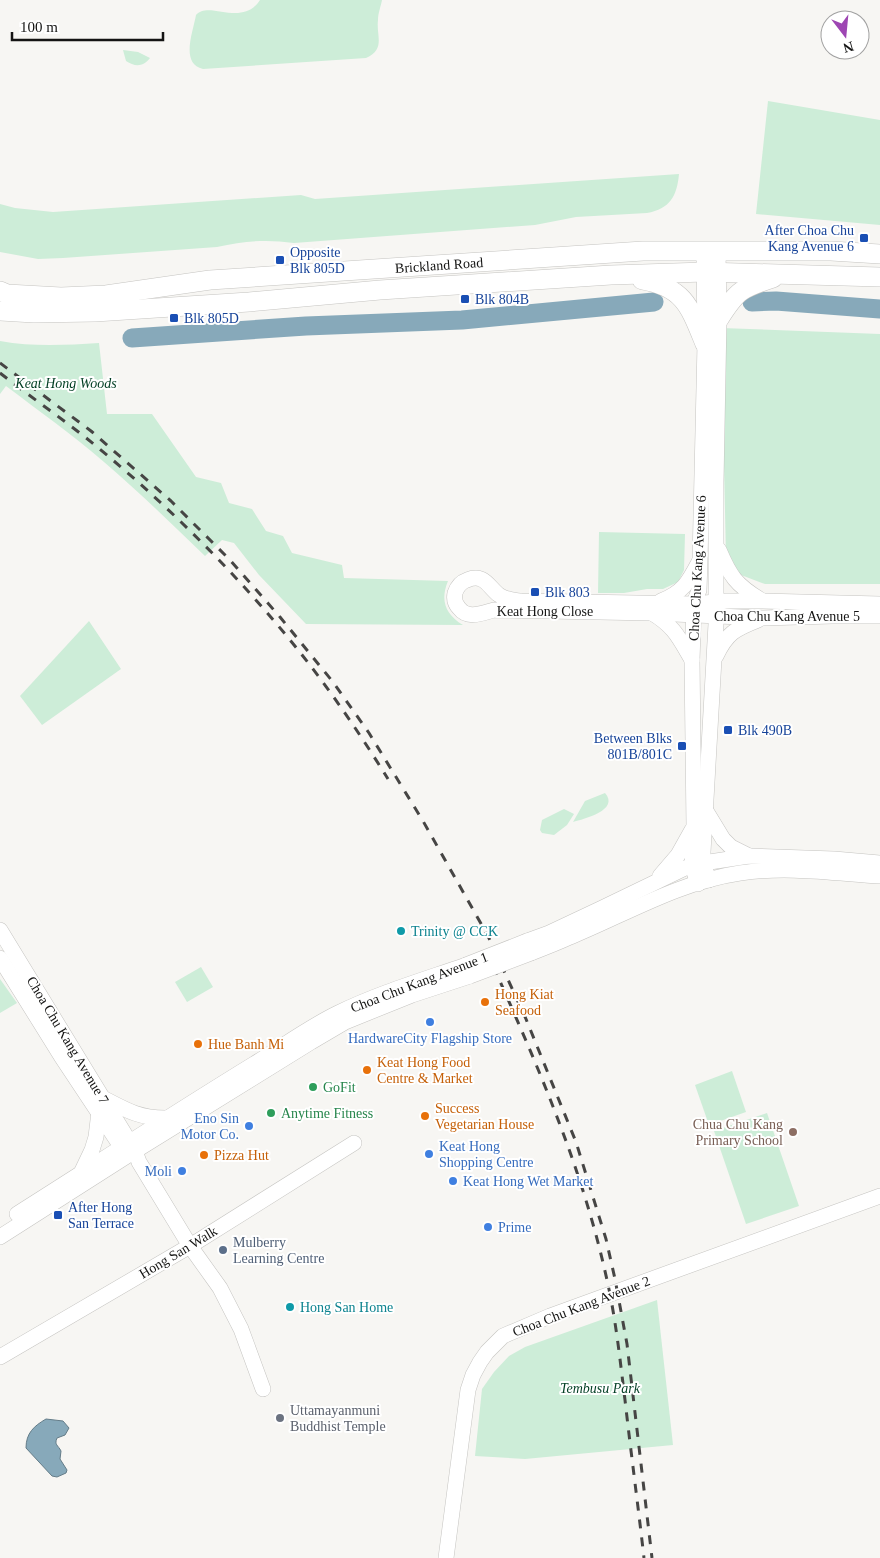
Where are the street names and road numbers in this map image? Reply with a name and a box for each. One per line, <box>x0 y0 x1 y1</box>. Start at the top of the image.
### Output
street label: Brickland Road <box>394 255 484 276</box>
street label: Choa Chu Kang Avenue 6 <box>686 495 709 641</box>
street label: Keat Hong Close <box>497 604 593 619</box>
street label: Choa Chu Kang Avenue 5 <box>714 609 860 624</box>
street label: Choa Chu Kang Avenue 1 <box>348 949 490 1016</box>
street label: Choa Chu Kang Avenue 7 <box>24 974 112 1107</box>
street label: Hong San Walk <box>137 1223 220 1282</box>
street label: Choa Chu Kang Avenue 2 <box>510 1273 652 1340</box>

